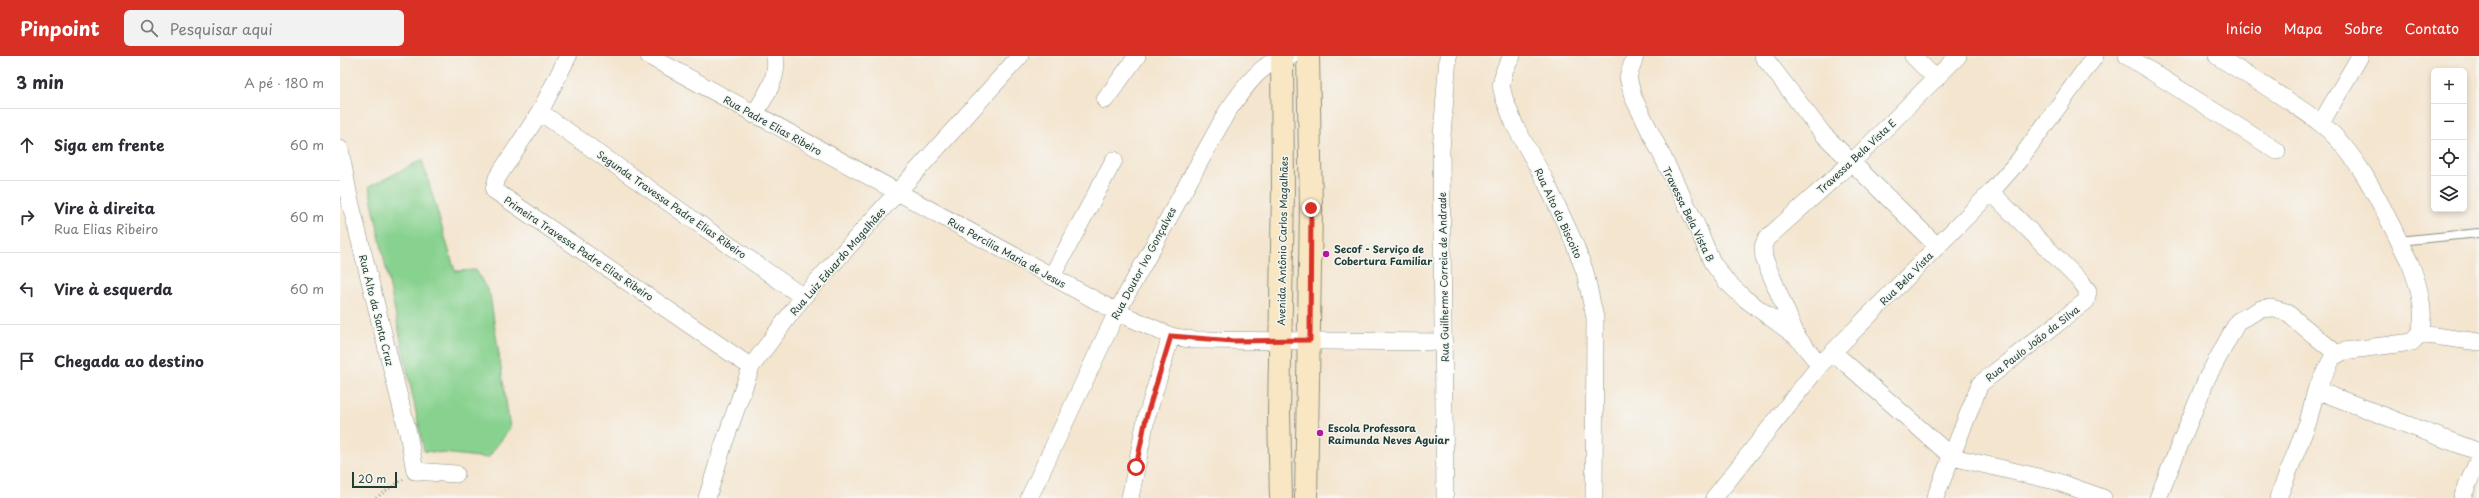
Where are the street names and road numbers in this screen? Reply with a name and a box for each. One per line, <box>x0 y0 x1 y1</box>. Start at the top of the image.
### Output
street label: Rua Padre Elias Ribeiro <box>721 92 825 159</box>
street label: Travessa Bela Vista E <box>1813 115 1899 197</box>
street label: Segunda Travessa Padre Elias Ribeiro <box>594 146 750 262</box>
street label: Avenida Antônio Carlos Magalhães <box>1273 156 1291 326</box>
street label: Travessa Bela Vista B <box>1659 164 1719 264</box>
street label: Rua Alto do Biscoito <box>1532 165 1587 261</box>
street label: Primeira Travessa Padre Elias Ribeiro <box>501 192 657 304</box>
street label: Rua Guilherme Correia de Andrade <box>1434 192 1452 362</box>
street label: Rua Luiz Eduardo Magalhães <box>786 203 888 318</box>
street label: Rua Doutor Ivo Gonçalves <box>1107 204 1179 322</box>
street label: Rua Percília Maria de Jesus <box>945 213 1069 291</box>
street label: Rua Bela Vista <box>1876 247 1937 308</box>
street label: Rua Alto da Santa Cruz <box>356 253 398 368</box>
street label: Rua Paulo João da Silva <box>1982 301 2083 385</box>

